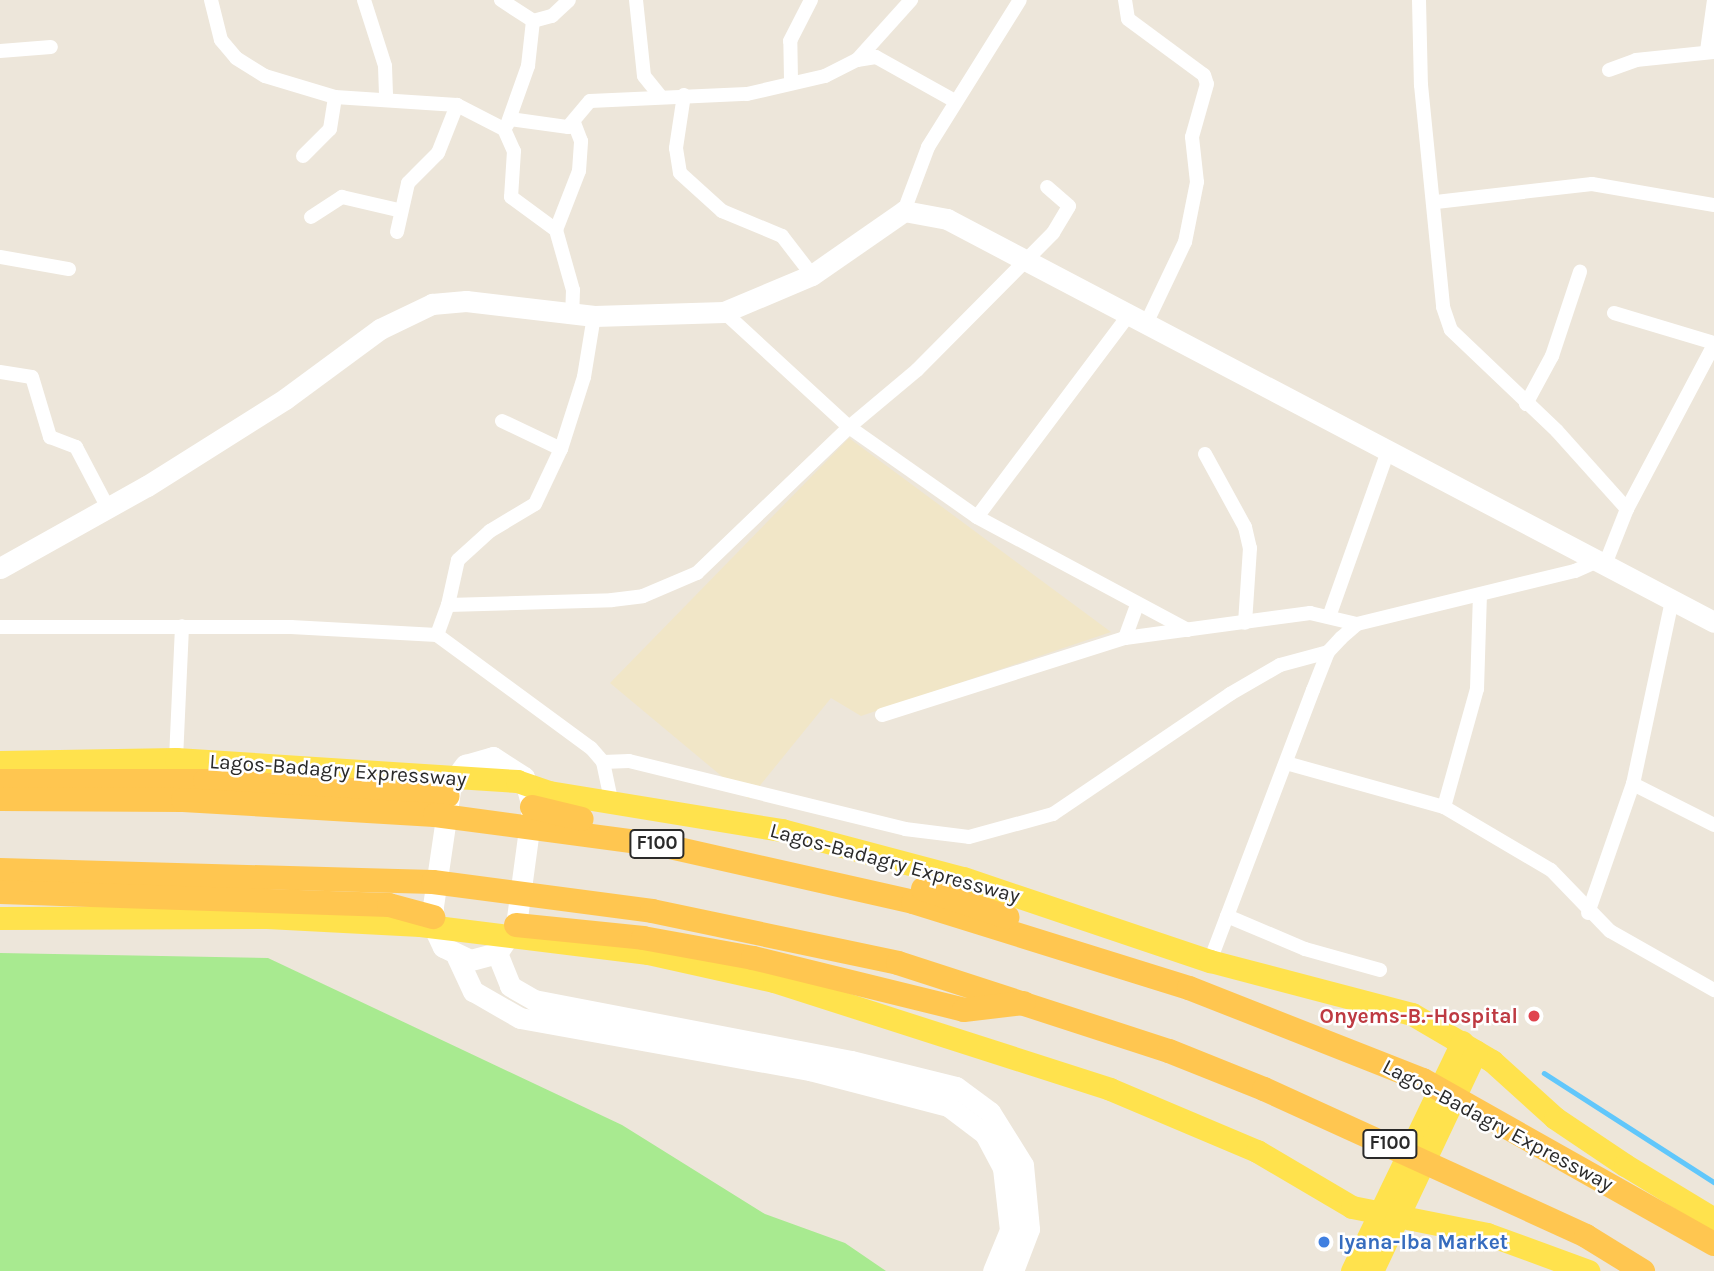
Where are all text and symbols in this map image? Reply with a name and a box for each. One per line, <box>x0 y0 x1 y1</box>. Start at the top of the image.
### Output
street label: Lagos-Badagry Expressway <box>209 748 467 792</box>
street label: Lagos-Badagry Expressway <box>767 817 1023 909</box>
road number: F100 <box>629 828 685 860</box>
place label: Onyems-B.-Hospital <box>1320 1003 1518 1029</box>
marker: Onyems-B.-Hospital <box>1524 1006 1544 1026</box>
street label: Lagos-Badagry Expressway <box>1378 1053 1618 1197</box>
road number: F100 <box>1362 1128 1418 1160</box>
place label: Iyana-Iba Market <box>1338 1229 1508 1255</box>
marker: Iyana-Iba Market <box>1316 1234 1332 1250</box>

